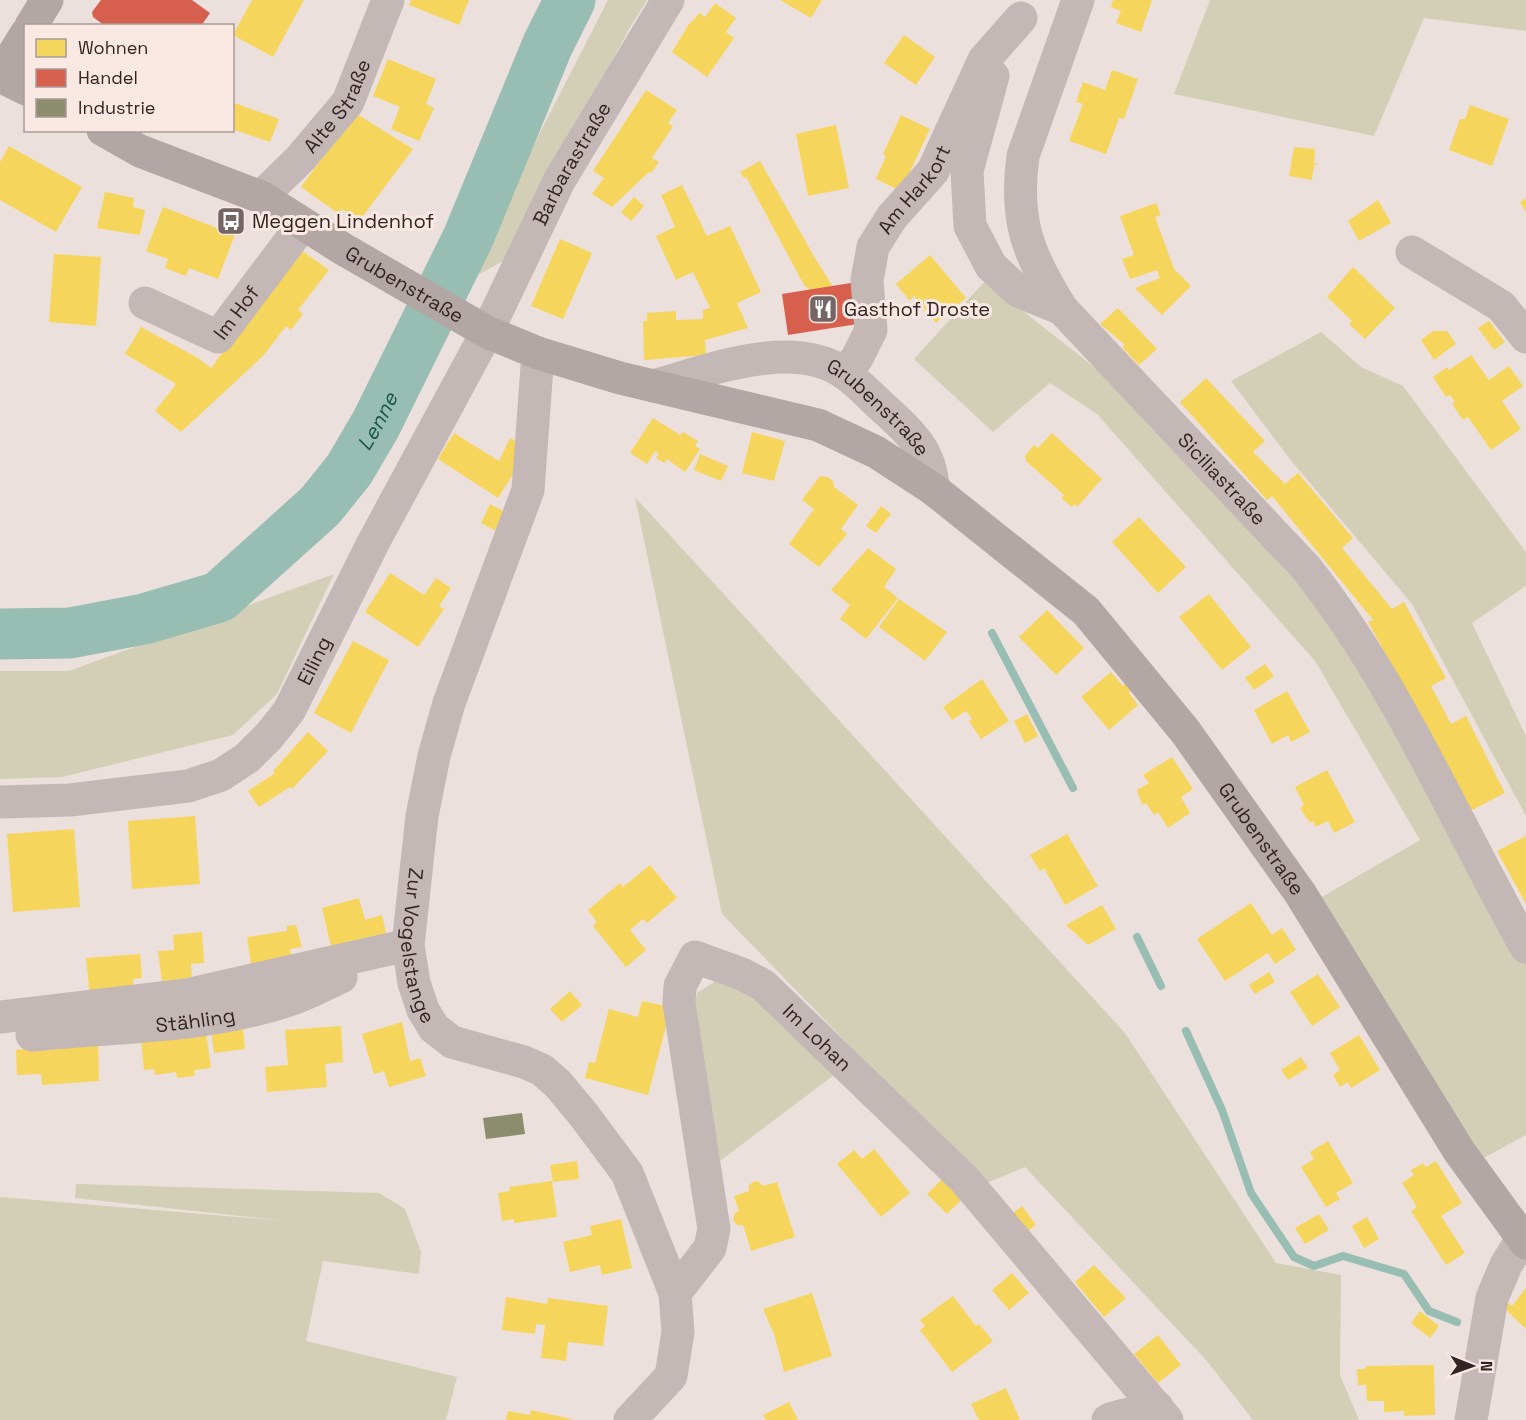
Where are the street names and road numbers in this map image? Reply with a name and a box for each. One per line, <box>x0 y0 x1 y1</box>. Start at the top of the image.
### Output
street label: Alte Straße <box>298 55 377 159</box>
street label: Barbarastraße <box>527 97 617 230</box>
street label: Am Harkort <box>872 141 956 239</box>
street label: Grubenstraße <box>340 240 468 329</box>
street label: Im Hof <box>208 280 265 345</box>
street label: Grubenstraße <box>822 353 936 461</box>
street label: Siciliastraße <box>1172 427 1272 531</box>
street label: Eiling <box>291 632 337 689</box>
street label: Grubenstraße <box>1213 777 1310 900</box>
street label: Zur Vogelstange <box>394 867 441 1028</box>
street label: Im Lohan <box>777 998 857 1077</box>
street label: Stähling <box>154 1002 237 1038</box>

